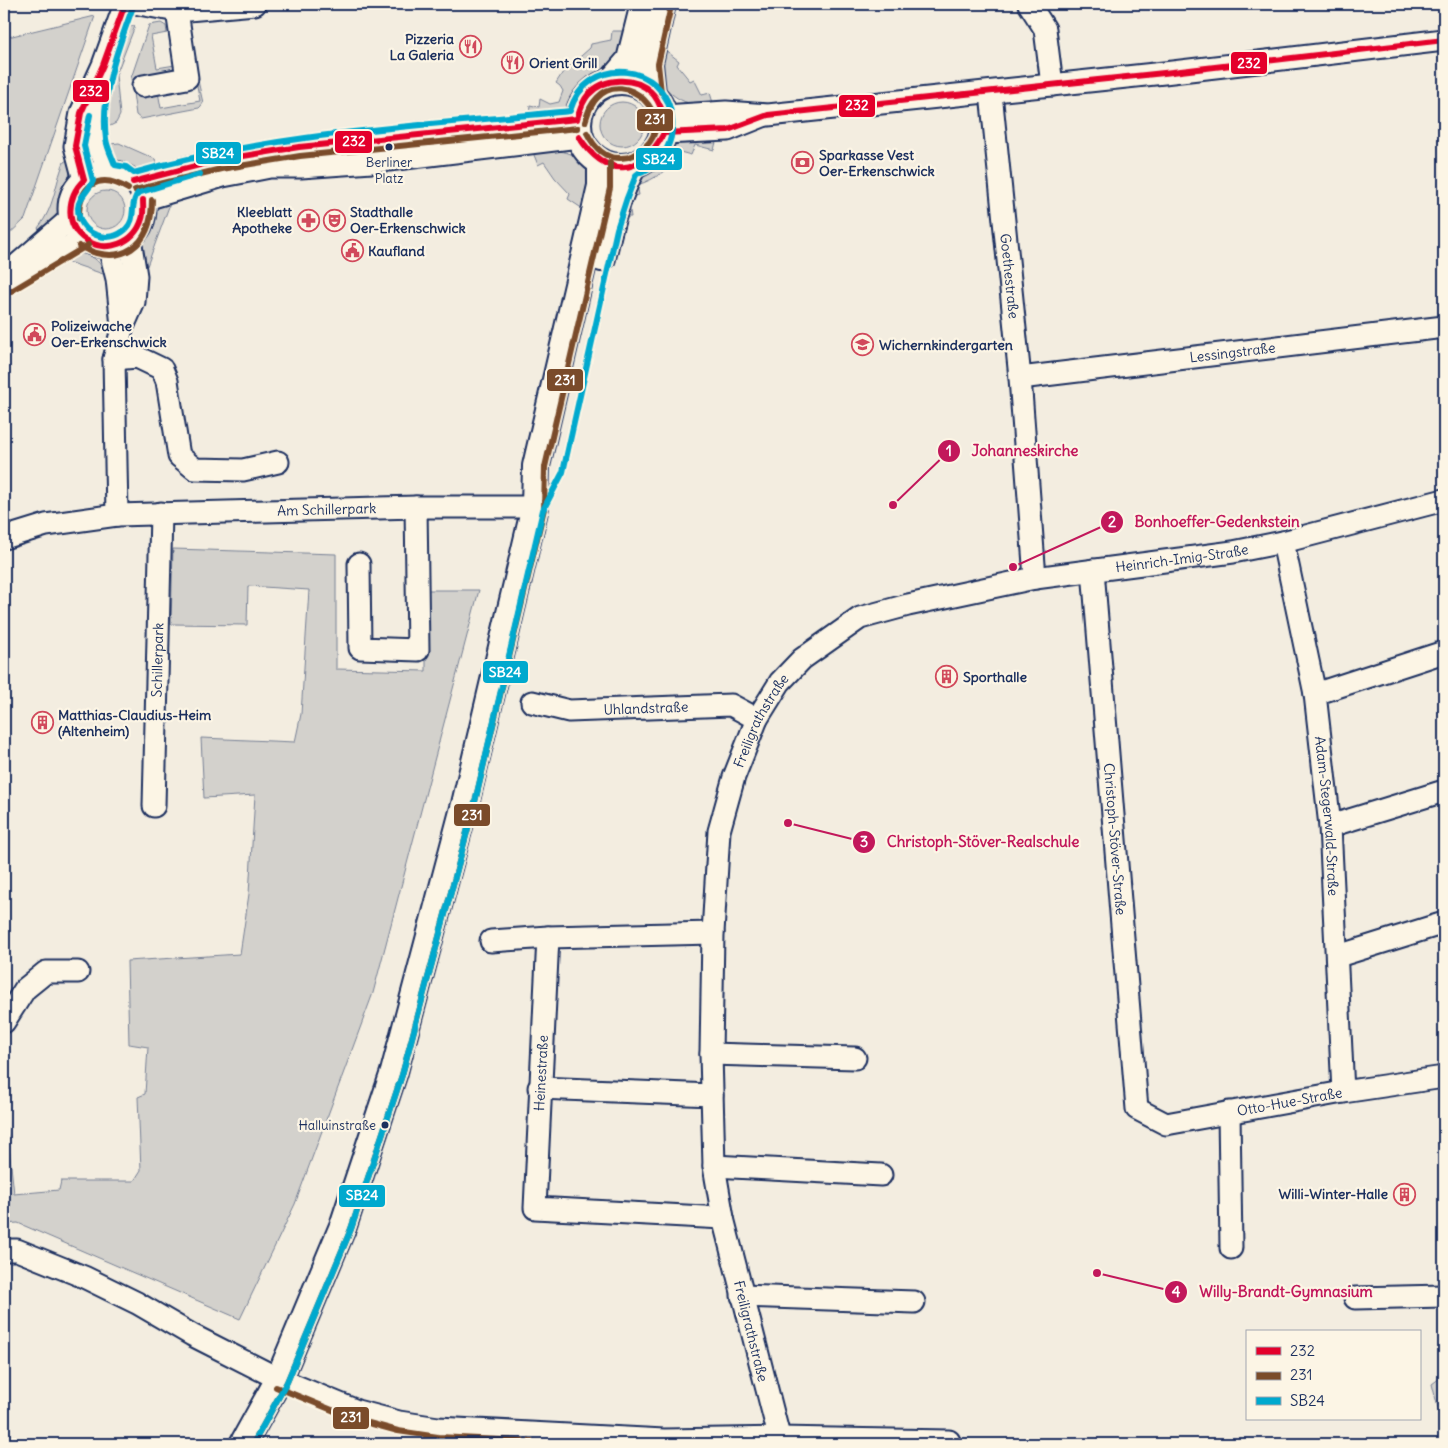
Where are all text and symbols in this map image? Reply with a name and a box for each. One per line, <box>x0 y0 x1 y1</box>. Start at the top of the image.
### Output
place label: Pizzeria La Galeria <box>390 30 454 64</box>
restaurant icon: Pizzeria La Galeria <box>458 35 482 59</box>
restaurant icon: Orient Grill <box>501 51 525 75</box>
line badge: 232 <box>1230 51 1268 75</box>
place label: Orient Grill <box>529 54 598 72</box>
text: 232 <box>1237 54 1261 72</box>
line badge: 232 <box>72 79 110 103</box>
text: 232 <box>79 82 103 100</box>
line badge: 232 <box>838 94 876 118</box>
text: 232 <box>845 96 869 114</box>
line badge: 231 <box>636 108 674 132</box>
text: 231 <box>644 110 666 128</box>
line badge: 232 <box>334 130 373 154</box>
text: 232 <box>342 132 366 150</box>
line badge: SB24 <box>195 141 242 165</box>
marker: Berliner Platz <box>384 142 394 152</box>
text: SB24 <box>202 144 234 162</box>
place label: Sparkasse Vest Oer-Erkenschwick <box>819 146 935 180</box>
line badge: SB24 <box>635 147 683 171</box>
text: SB24 <box>643 150 675 168</box>
bank icon: Sparkasse Vest Oer-Erkenschwick <box>791 151 815 175</box>
place label: Berliner Platz <box>366 154 413 187</box>
place label: Kleeblatt Apotheke <box>232 203 292 237</box>
place label: Stadthalle Oer-Erkenschwick <box>350 203 466 237</box>
pharmacy icon: Kleeblatt Apotheke <box>296 208 320 232</box>
theatre icon: Stadthalle Oer-Erkenschwick <box>322 208 346 232</box>
street label: Goethestraße <box>996 233 1023 320</box>
public building icon: Kaufland <box>340 239 364 263</box>
place label: Kaufland <box>368 242 425 260</box>
place label: Polizeiwache Oer-Erkenschwick <box>51 317 167 351</box>
public building icon: Polizeiwache Oer-Erkenschwick <box>23 322 47 346</box>
school or university icon: Wichernkindergarten <box>851 333 875 357</box>
place label: Wichernkindergarten <box>879 336 1013 354</box>
street label: Lessingstraße <box>1189 338 1276 367</box>
line badge: 231 <box>546 368 584 392</box>
text: 231 <box>554 371 576 389</box>
callout: Johanneskirche <box>937 436 1089 466</box>
text: 1 <box>946 441 952 460</box>
text: Johanneskirche <box>972 441 1078 460</box>
street label: Am Schillerpark <box>277 499 377 520</box>
callout: Bonhoeffer-Gedenkstein <box>1100 507 1310 537</box>
text: 2 <box>1108 512 1116 531</box>
text: Bonhoeffer-Gedenkstein <box>1134 512 1300 531</box>
street label: Heinrich-Imig-Straße <box>1114 540 1250 576</box>
street label: Schillerpark <box>148 623 167 698</box>
line badge: SB24 <box>482 660 529 684</box>
text: SB24 <box>489 663 521 681</box>
building icon: Sporthalle <box>935 665 959 689</box>
place label: Sporthalle <box>963 668 1027 686</box>
street label: Freiligrathstraße <box>730 670 792 770</box>
street label: Uhlandstraße <box>603 698 689 719</box>
place label: Matthias-Claudius-Heim (Altenheim) <box>58 706 212 740</box>
building icon: Matthias-Claudius-Heim (Altenheim) <box>30 711 54 735</box>
street label: Adam-Stegerwald-Straße <box>1311 735 1342 896</box>
street label: Christoph-Stöver-Straße <box>1100 762 1130 916</box>
line badge: 231 <box>453 803 491 827</box>
text: 231 <box>461 806 483 824</box>
callout: Christoph-Stöver-Realschule <box>852 827 1089 857</box>
text: 3 <box>860 832 868 851</box>
text: Christoph-Stöver-Realschule <box>887 832 1079 852</box>
street label: Heinestraße <box>530 1035 552 1111</box>
street label: Otto-Hue-Straße <box>1236 1083 1344 1120</box>
place label: Halluinstraße <box>298 1117 376 1134</box>
marker: Halluinstraße <box>380 1120 390 1130</box>
building icon: Willi-Winter-Halle <box>1392 1182 1416 1206</box>
line badge: SB24 <box>338 1184 386 1208</box>
place label: Willi-Winter-Halle <box>1278 1185 1388 1203</box>
text: SB24 <box>346 1186 378 1204</box>
callout: Willy-Brandt-Gymnasium <box>1164 1277 1382 1307</box>
street label: Freiligrathstraße <box>730 1279 772 1383</box>
text: 4 <box>1172 1282 1181 1301</box>
text: Willy-Brandt-Gymnasium <box>1199 1282 1373 1302</box>
legend <box>1246 1330 1420 1420</box>
text: 232 <box>1290 1341 1315 1360</box>
text: 231 <box>1290 1365 1313 1384</box>
text: SB24 <box>1290 1391 1325 1410</box>
line badge: 231 <box>332 1406 370 1430</box>
text: 231 <box>340 1408 362 1426</box>

